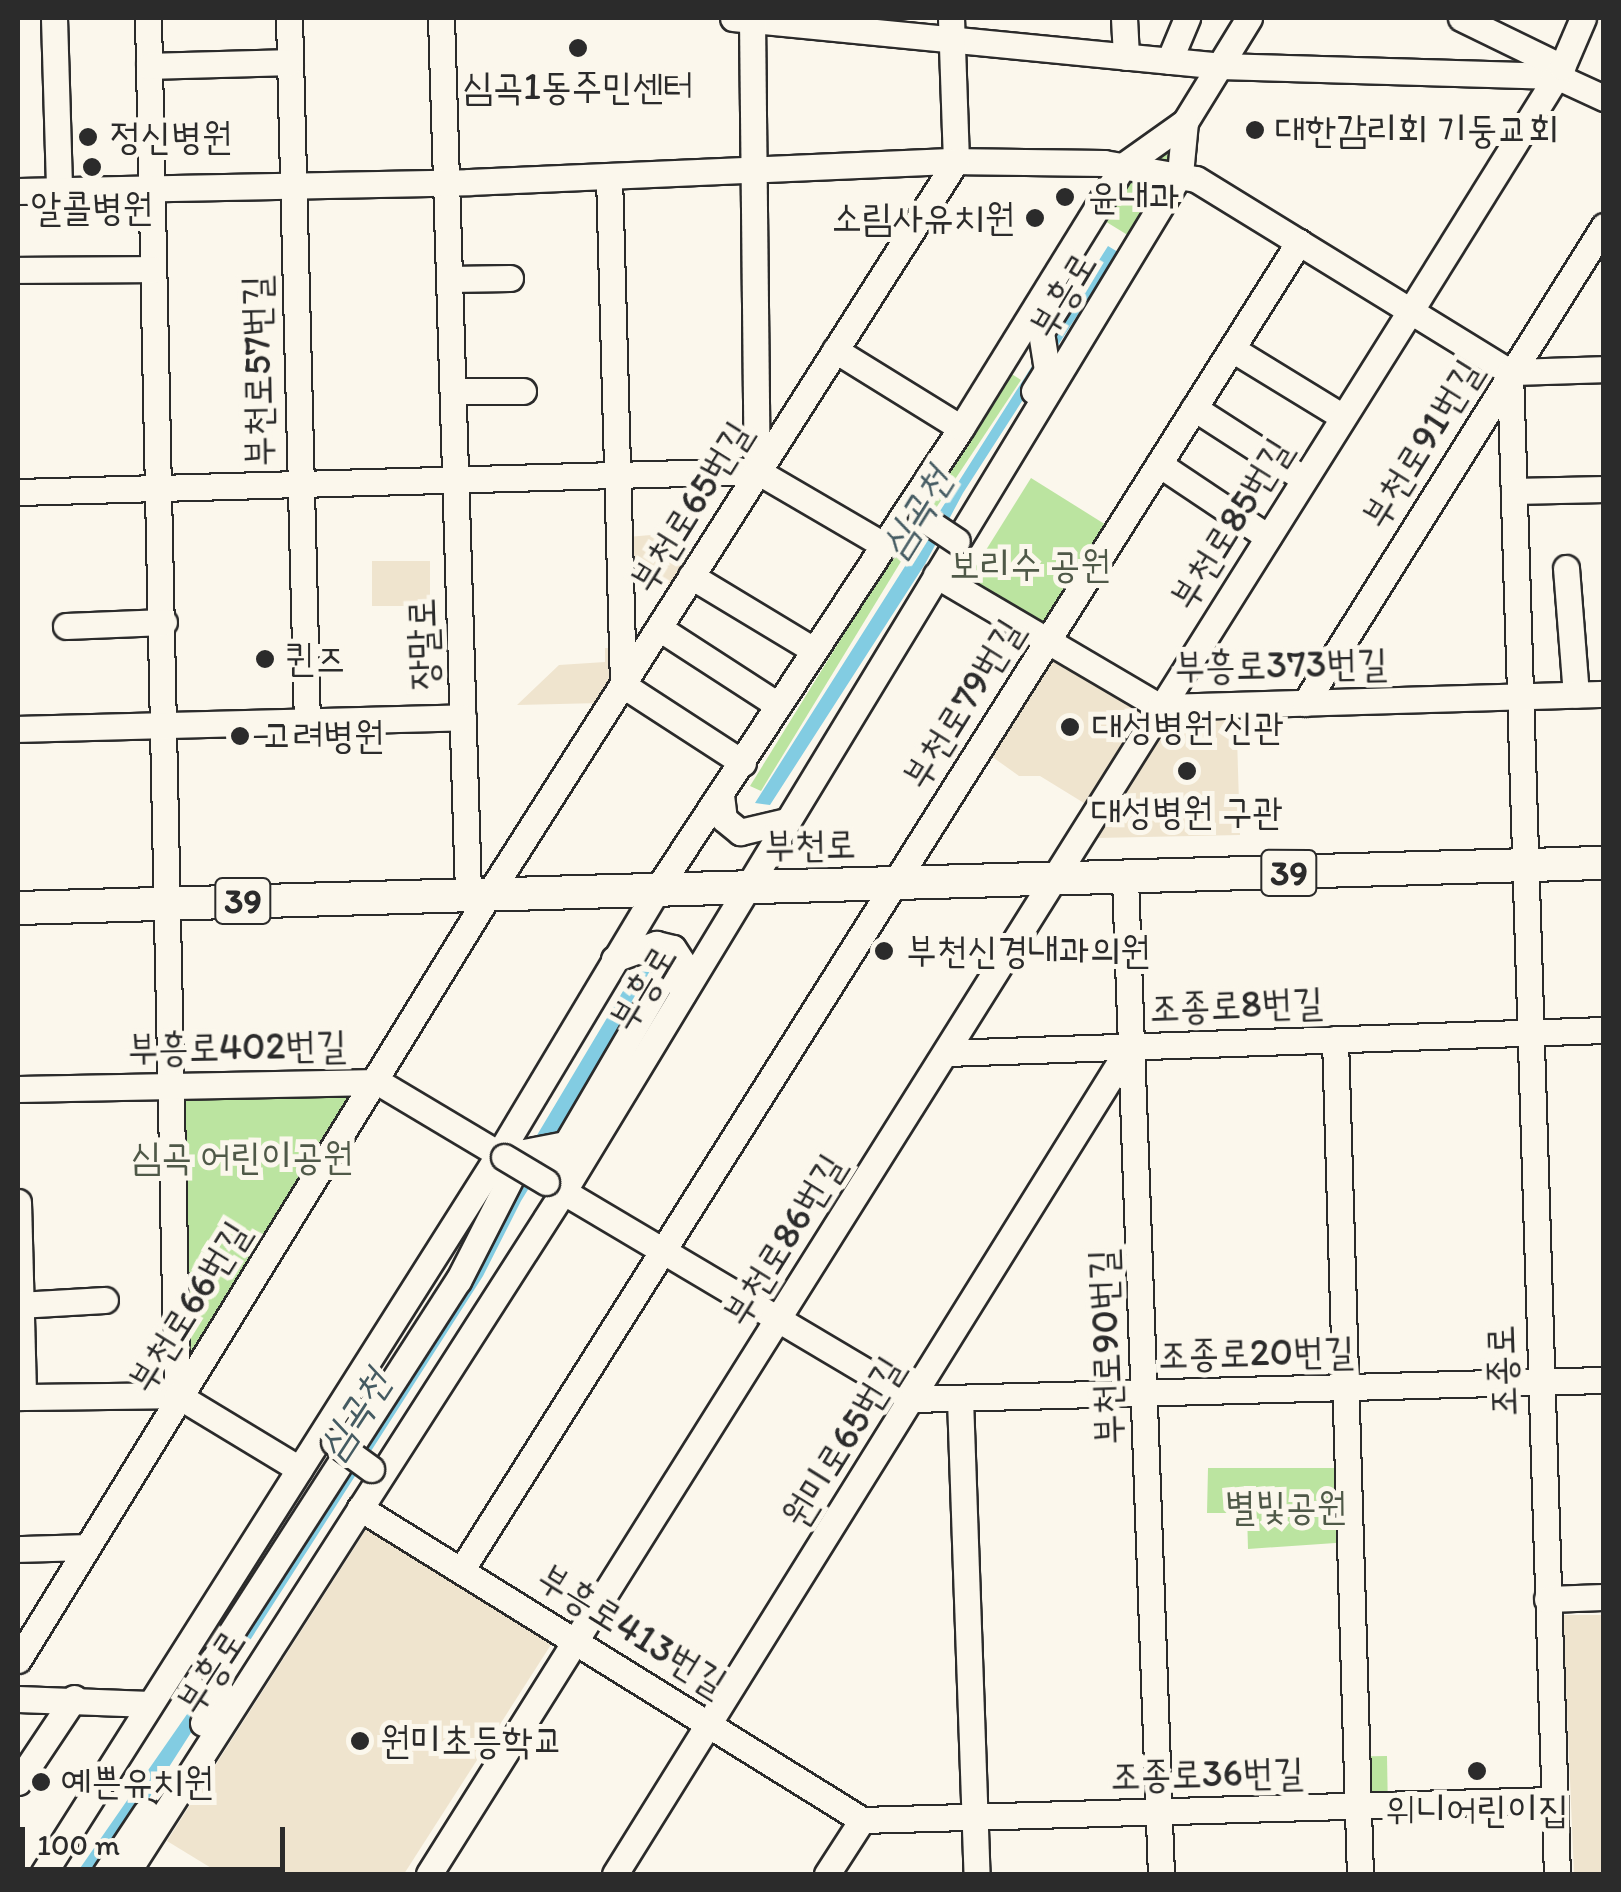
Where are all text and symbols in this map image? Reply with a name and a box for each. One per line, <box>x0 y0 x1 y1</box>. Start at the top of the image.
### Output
marker: 심곡1동주민센터 <box>567 37 589 59</box>
place label: 심곡1동주민센터 <box>462 64 694 110</box>
place label: 대한감리회 기둥교회 <box>1275 107 1559 153</box>
place label: 정신병원 <box>110 114 232 160</box>
marker: 대한감리회 기둥교회 <box>1244 119 1266 141</box>
marker: 정신병원 <box>75 124 101 150</box>
marker: 알콜병원 <box>79 154 105 180</box>
place label: 윤내과 <box>1088 174 1180 220</box>
marker: 윤내과 <box>1052 184 1078 210</box>
place label: 알콜병원 <box>31 185 153 231</box>
place label: 소림사유치원 <box>832 195 1015 241</box>
marker: 소림사유치원 <box>1024 207 1046 229</box>
street label: 부흥로 <box>1020 244 1106 346</box>
street label: 부천로57번길 <box>234 275 282 467</box>
street label: 부천로91번길 <box>1352 351 1492 537</box>
street label: 부천로65번길 <box>621 413 761 601</box>
street label: 부천로85번길 <box>1160 430 1302 618</box>
water label: 심곡천 <box>869 458 961 566</box>
park label: 보리수 공원 <box>949 542 1111 588</box>
street label: 장말로 <box>399 597 447 691</box>
street label: 부천로79번길 <box>893 611 1033 797</box>
place label: 퀸즈 <box>285 636 346 682</box>
street label: 부흥로373번길 <box>1174 640 1388 690</box>
marker: 퀸즈 <box>254 648 276 670</box>
place label: 대성병원 신관 <box>1092 704 1284 750</box>
place label: 고려병원 <box>262 713 384 759</box>
marker: 대성병원 신관 <box>1057 714 1083 740</box>
marker: 고려병원 <box>227 723 253 749</box>
marker: 대성병원 구관 <box>1174 758 1200 784</box>
place label: 대성병원 구관 <box>1091 789 1283 835</box>
street label: 부천로 <box>764 821 856 869</box>
road number: 39 <box>1259 843 1319 903</box>
road number: 39 <box>213 871 273 931</box>
place label: 부천신경내과의원 <box>906 928 1151 974</box>
street label: 부흥로 <box>600 937 686 1039</box>
marker: 부천신경내과의원 <box>871 938 897 964</box>
street label: 조종로8번길 <box>1148 979 1324 1031</box>
street label: 부흥로402번길 <box>127 1022 347 1072</box>
park label: 심곡 어린이공원 <box>131 1134 353 1180</box>
street label: 부천로86번길 <box>713 1146 855 1334</box>
street label: 부천로66번길 <box>119 1213 259 1401</box>
street label: 부천로90번길 <box>1080 1248 1132 1446</box>
street label: 조종로 <box>1478 1324 1526 1418</box>
street label: 조종로20번길 <box>1157 1328 1355 1378</box>
street label: 원미로65번길 <box>773 1348 913 1536</box>
water label: 심곡천 <box>307 1360 399 1468</box>
park label: 별빛공원 <box>1225 1484 1347 1530</box>
street label: 부흥로413번길 <box>529 1554 735 1706</box>
street label: 부흥로 <box>167 1621 255 1723</box>
place label: 원미초등학교 <box>380 1718 563 1764</box>
marker: 원미초등학교 <box>349 1730 371 1752</box>
street label: 조종로36번길 <box>1110 1750 1304 1798</box>
place label: 예쁜유치원 <box>61 1759 214 1805</box>
marker: 위니어린이집 <box>1466 1760 1488 1782</box>
marker: 예쁜유치원 <box>30 1771 52 1793</box>
place label: 위니어린이집 <box>1385 1787 1569 1833</box>
scale bar <box>25 1807 290 1869</box>
text: 100 m <box>37 1826 120 1863</box>

